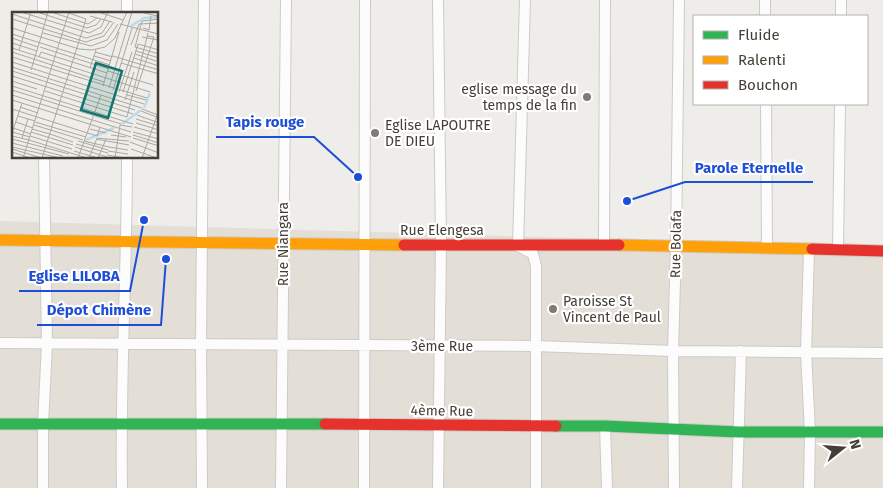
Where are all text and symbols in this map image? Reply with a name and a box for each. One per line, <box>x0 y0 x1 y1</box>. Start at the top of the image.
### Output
inset map <box>12 12 159 159</box>
legend <box>693 15 868 105</box>
text: Fluide <box>738 26 780 44</box>
text: Ralenti <box>738 51 786 69</box>
text: Bouchon <box>738 76 798 94</box>
place label: eglise message du temps de la fin <box>461 81 577 114</box>
marker: eglise message du temps de la fin <box>581 91 593 103</box>
callout: Tapis rouge <box>216 107 314 137</box>
text: Tapis rouge <box>226 113 304 131</box>
place label: Eglise LAPOUTRE DE DIEU <box>385 117 491 150</box>
marker: Eglise LAPOUTRE DE DIEU <box>369 127 381 139</box>
callout: Parole Eternelle <box>685 152 813 182</box>
text: Parole Eternelle <box>695 159 803 177</box>
street label: Rue Niangara <box>275 202 292 286</box>
street label: Rue Bolafa <box>667 210 685 278</box>
street label: Rue Elengesa <box>400 222 484 239</box>
callout: Eglise LILOBA <box>19 261 130 291</box>
text: Eglise LILOBA <box>28 267 121 285</box>
place label: Paroisse St Vincent de Paul <box>563 293 661 326</box>
callout: Dépot Chimène <box>37 295 161 325</box>
text: Dépot Chimène <box>47 301 151 319</box>
marker: Paroisse St Vincent de Paul <box>547 303 559 315</box>
street label: 3ème Rue <box>411 338 473 355</box>
street label: 4ème Rue <box>411 402 473 420</box>
north arrow <box>818 423 868 473</box>
text: N <box>845 437 864 451</box>

